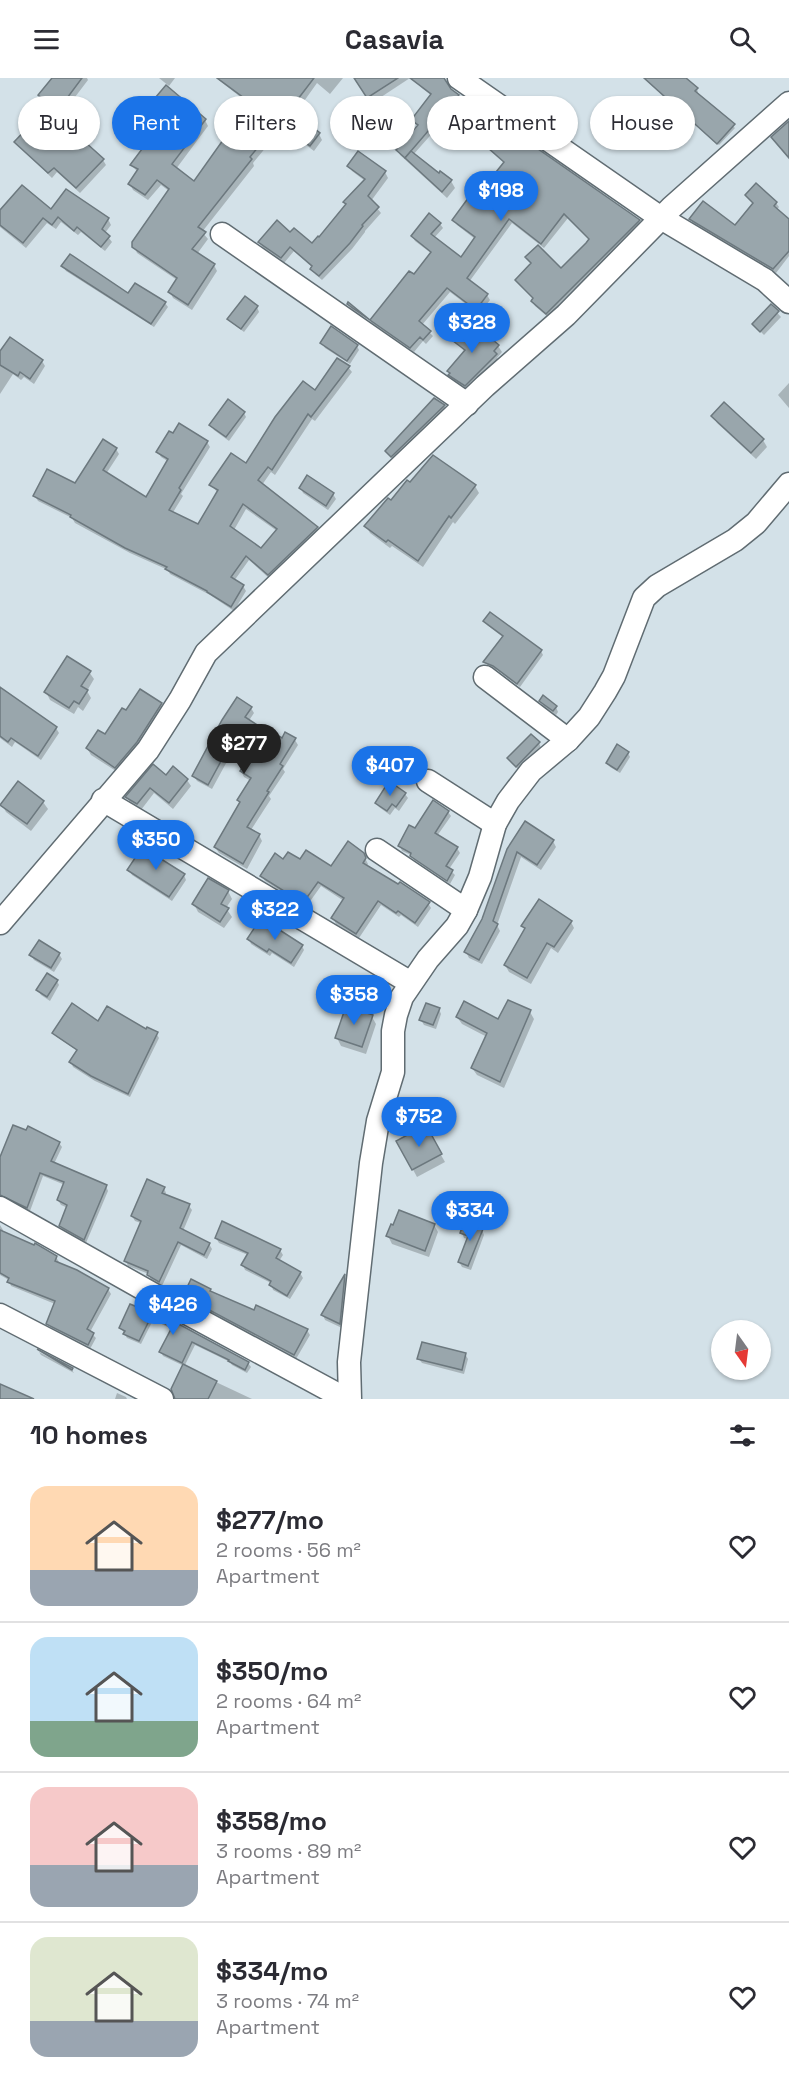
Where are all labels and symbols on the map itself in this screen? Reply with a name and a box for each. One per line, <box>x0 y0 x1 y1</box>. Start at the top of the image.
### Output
pin: $198 <box>465 171 537 222</box>
pin: $328 <box>436 303 508 354</box>
pin: $277 <box>208 724 280 775</box>
pin: $407 <box>354 746 426 797</box>
pin: $350 <box>120 820 192 871</box>
pin: $322 <box>239 890 311 941</box>
pin: $358 <box>318 975 390 1026</box>
pin: $752 <box>383 1097 455 1148</box>
pin: $334 <box>434 1191 506 1242</box>
pin: $426 <box>137 1285 209 1336</box>
north arrow <box>711 1320 771 1380</box>

